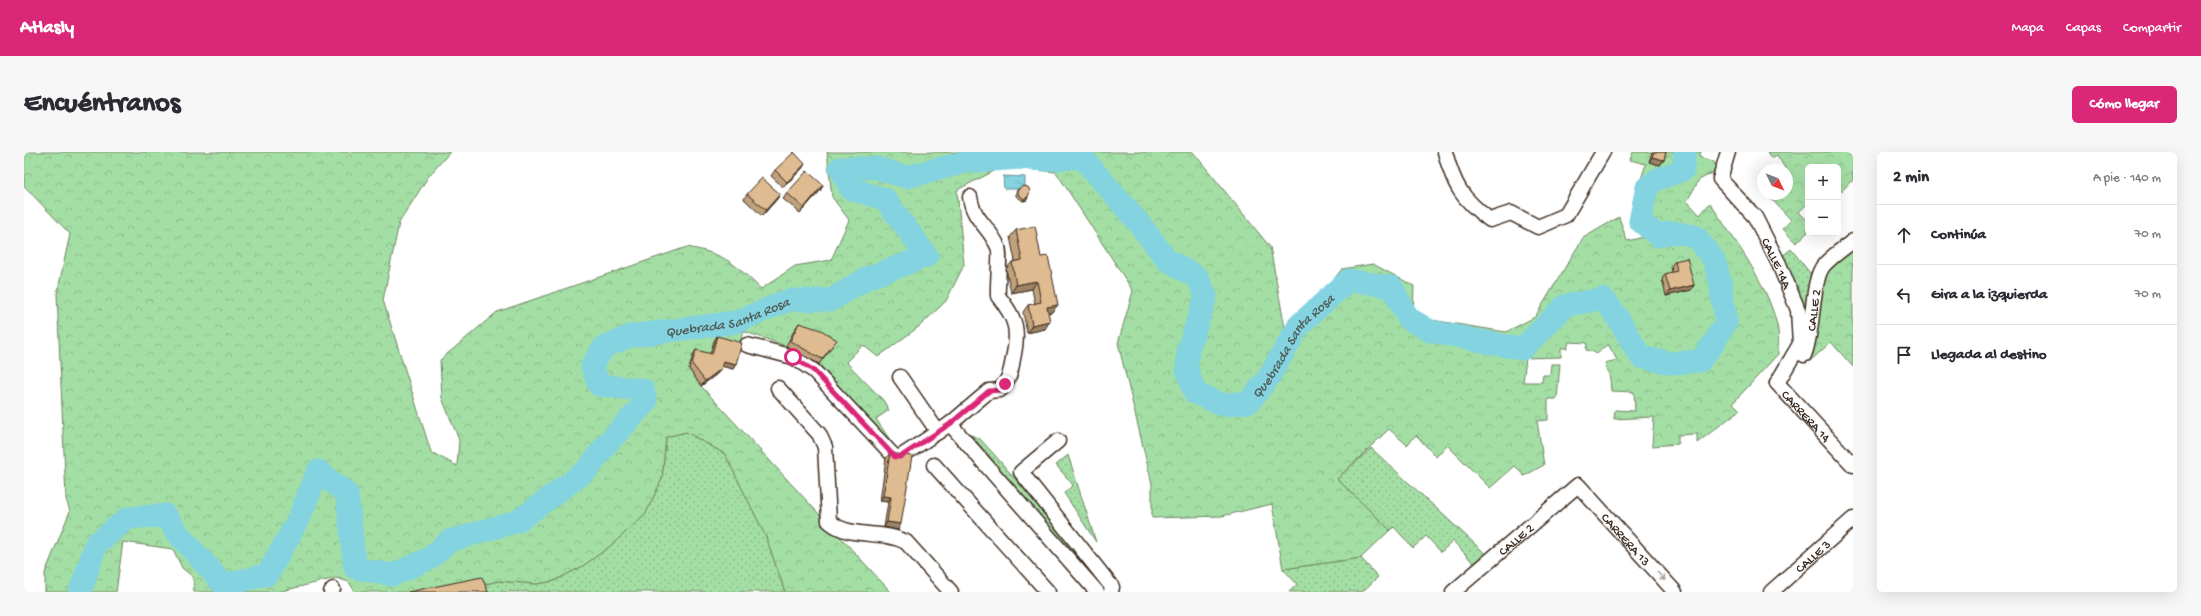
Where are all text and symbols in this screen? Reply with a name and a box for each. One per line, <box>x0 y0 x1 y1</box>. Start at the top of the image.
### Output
text: Atlasly <box>20 17 74 40</box>
text: Mapa <box>2012 20 2044 37</box>
text: Capas <box>2066 20 2101 37</box>
text: Compartir <box>2123 20 2181 37</box>
button: Cómo llegar <box>2072 86 2177 123</box>
text: Encuéntranos <box>24 88 180 121</box>
north arrow <box>1757 164 1793 200</box>
map controls <box>1805 164 1841 236</box>
button: + <box>1805 164 1841 200</box>
text: 2 min <box>1893 168 1929 188</box>
text: A pie · 140 m <box>2093 171 2161 186</box>
button: − <box>1805 200 1841 236</box>
icon: ahead <box>1893 224 1915 246</box>
text: Continúa <box>1931 226 1986 244</box>
text: 70 m <box>2135 227 2161 242</box>
street label: CALLE 14A <box>1757 236 1794 293</box>
icon: left <box>1893 284 1915 306</box>
text: Gira a la izquierda <box>1931 286 2047 304</box>
text: 70 m <box>2135 287 2161 302</box>
street label: CALLE 2 <box>1805 288 1825 332</box>
water label: Quebrada Santa Rosa <box>1249 290 1340 403</box>
water label: Quebrada Santa Rosa <box>665 294 794 342</box>
icon: arrive <box>1893 344 1915 366</box>
text: Llegada al destino <box>1931 346 2047 364</box>
route start <box>784 348 802 366</box>
route end <box>996 375 1014 393</box>
street label: CARRERA 14 <box>1777 388 1833 446</box>
street label: CARRERA 13 <box>1597 511 1653 570</box>
street label: CALLE 2 <box>1496 521 1538 560</box>
street label: CALLE 3 <box>1793 537 1835 577</box>
one-way arrow <box>1656 571 1666 581</box>

